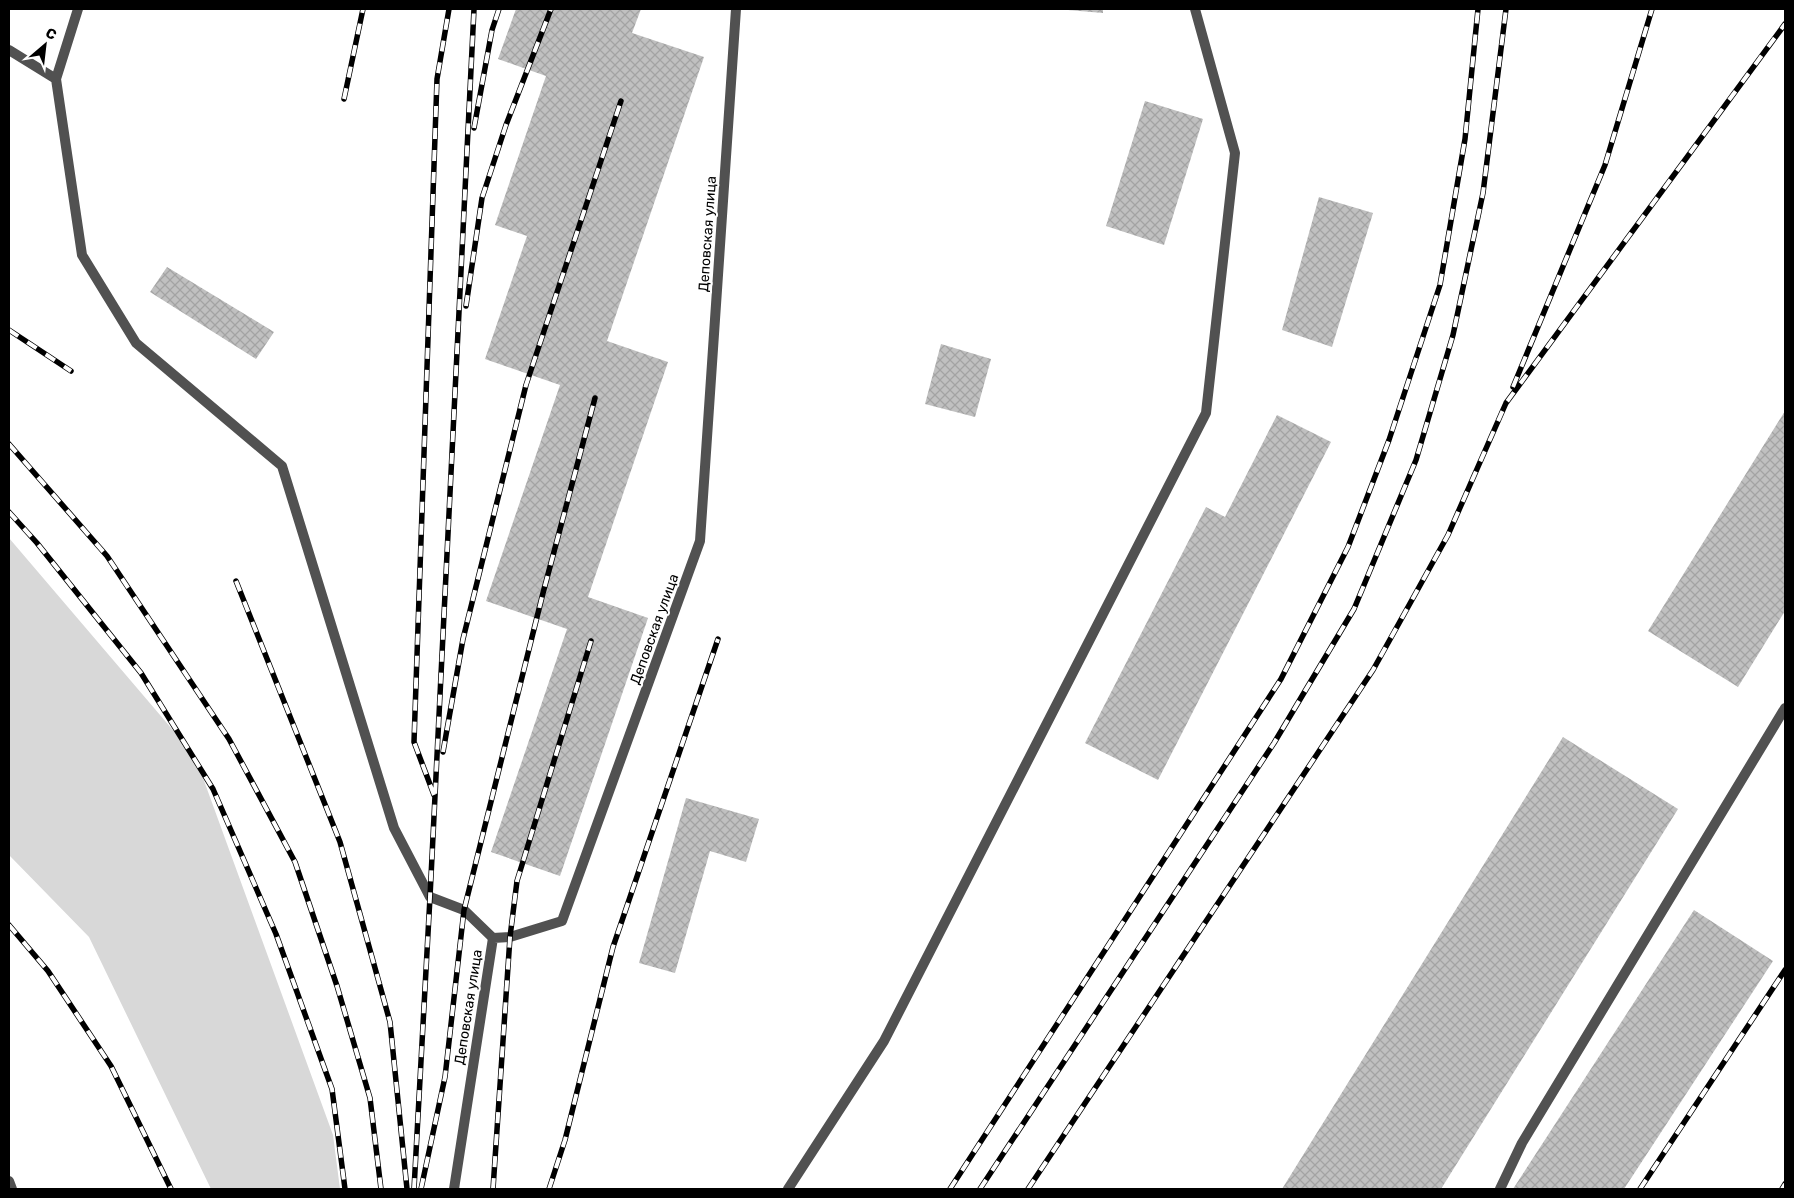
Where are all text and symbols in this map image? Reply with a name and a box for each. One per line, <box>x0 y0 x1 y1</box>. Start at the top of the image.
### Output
north arrow <box>20 20 70 70</box>
text: С <box>43 24 59 44</box>
street label: Деповская улица <box>695 175 720 293</box>
street label: Деповская улица <box>627 572 682 687</box>
street label: Деповская улица <box>451 948 486 1066</box>

